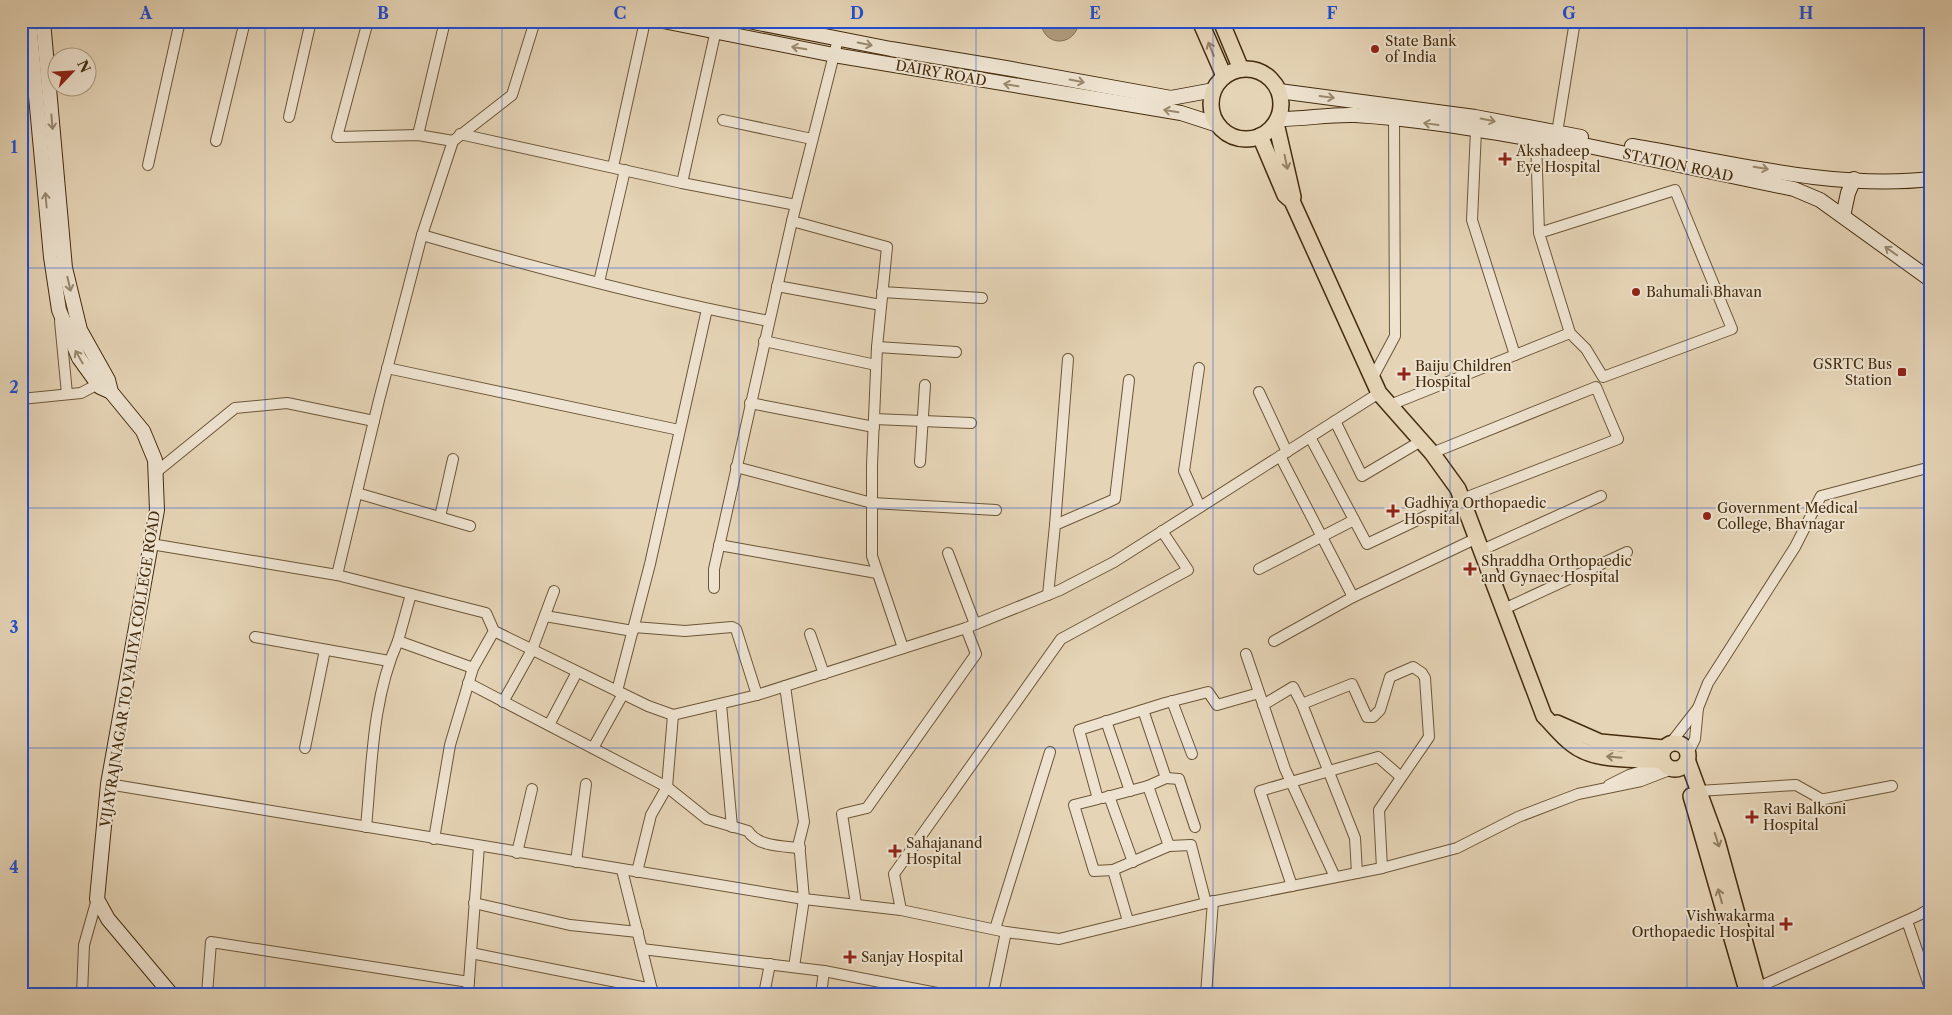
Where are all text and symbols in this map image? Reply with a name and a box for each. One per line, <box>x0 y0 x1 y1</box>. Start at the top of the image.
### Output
text: A <box>139 3 153 23</box>
text: B <box>377 3 389 23</box>
text: C <box>614 3 626 23</box>
text: D <box>850 3 864 23</box>
text: E <box>1089 3 1101 23</box>
text: F <box>1327 3 1338 23</box>
text: G <box>1562 3 1576 23</box>
text: H <box>1799 3 1813 23</box>
place label: State Bank of India <box>1385 32 1457 66</box>
one-way arrow <box>857 40 873 49</box>
one-way arrow <box>1206 42 1216 57</box>
one-way arrow <box>792 43 808 53</box>
marker: State Bank of India <box>1369 43 1381 55</box>
north arrow <box>48 48 98 98</box>
street label: DAIRY ROAD <box>894 56 988 90</box>
text: N <box>73 57 95 76</box>
one-way arrow <box>1068 76 1084 86</box>
one-way arrow <box>1003 79 1019 89</box>
one-way arrow <box>1319 92 1335 102</box>
one-way arrow <box>1164 106 1180 116</box>
one-way arrow <box>47 114 57 130</box>
one-way arrow <box>1480 115 1496 125</box>
one-way arrow <box>1423 118 1439 128</box>
text: 1 <box>10 137 18 157</box>
place label: Akshadeep Eye Hospital <box>1515 142 1600 176</box>
street label: STATION ROAD <box>1621 144 1735 186</box>
marker: Akshadeep Eye Hospital <box>1498 152 1512 166</box>
one-way arrow <box>1282 153 1291 169</box>
one-way arrow <box>1753 163 1769 173</box>
one-way arrow <box>41 192 51 208</box>
one-way arrow <box>1885 246 1899 256</box>
one-way arrow <box>65 275 74 291</box>
place label: Bahumali Bhavan <box>1646 283 1762 301</box>
marker: Bahumali Bhavan <box>1630 286 1642 298</box>
one-way arrow <box>74 351 84 365</box>
place label: GSRTC Bus Station <box>1813 355 1892 389</box>
place label: Baiju Children Hospital <box>1415 357 1512 391</box>
marker: GSRTC Bus Station <box>1896 366 1908 378</box>
marker: Baiju Children Hospital <box>1397 367 1411 381</box>
text: 2 <box>9 377 19 397</box>
place label: Gadhiya Orthopaedic Hospital <box>1404 494 1546 528</box>
place label: Government Medical College, Bhavnagar <box>1717 499 1858 533</box>
marker: Gadhiya Orthopaedic Hospital <box>1386 504 1400 518</box>
street label: VIJAYRAJNAGAR TO VALIYA COLLEGE ROAD <box>96 509 164 830</box>
marker: Government Medical College, Bhavnagar <box>1701 510 1713 522</box>
place label: Shraddha Orthopaedic and Gynaec Hospital <box>1481 552 1632 586</box>
marker: Shraddha Orthopaedic and Gynaec Hospital <box>1463 562 1477 576</box>
text: 3 <box>9 617 19 637</box>
one-way arrow <box>1606 752 1622 762</box>
place label: Ravi Balkoni Hospital <box>1763 800 1846 834</box>
marker: Ravi Balkoni Hospital <box>1745 810 1759 824</box>
one-way arrow <box>1712 832 1722 848</box>
place label: Sahajanand Hospital <box>906 834 983 868</box>
marker: Sahajanand Hospital <box>888 844 902 858</box>
text: 4 <box>9 857 19 877</box>
one-way arrow <box>1714 889 1724 905</box>
place label: Vishwakarma Orthopaedic Hospital <box>1632 907 1776 941</box>
marker: Vishwakarma Orthopaedic Hospital <box>1779 917 1793 931</box>
place label: Sanjay Hospital <box>861 948 963 966</box>
marker: Sanjay Hospital <box>843 950 857 964</box>

